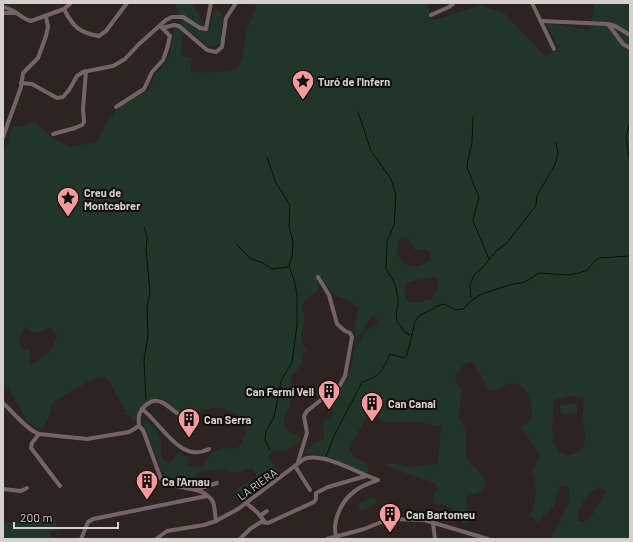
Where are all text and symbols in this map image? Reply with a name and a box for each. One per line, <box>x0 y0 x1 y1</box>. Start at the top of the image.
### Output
place icon: Turó de l'Infern <box>290 68 316 101</box>
place label: Turó de l'Infern <box>318 75 390 88</box>
place icon: Creu de Montcabrer <box>55 185 81 218</box>
place label: Creu de Montcabrer <box>84 186 141 212</box>
building icon: Can Fermí Vell <box>316 378 342 411</box>
place label: Can Fermí Vell <box>246 385 314 398</box>
building icon: Can Canal <box>359 390 385 423</box>
place label: Can Canal <box>388 397 436 410</box>
building icon: Can Serra <box>176 406 202 439</box>
place label: Can Serra <box>204 413 252 426</box>
street label: LA RIERA <box>235 465 280 503</box>
building icon: Ca l'Arnau <box>134 468 160 501</box>
place label: Ca l'Arnau <box>162 475 210 488</box>
building icon: Can Bartomeu <box>377 501 403 534</box>
scale bar <box>14 504 118 530</box>
place label: Can Bartomeu <box>406 508 475 521</box>
text: 200 m <box>20 510 52 524</box>

